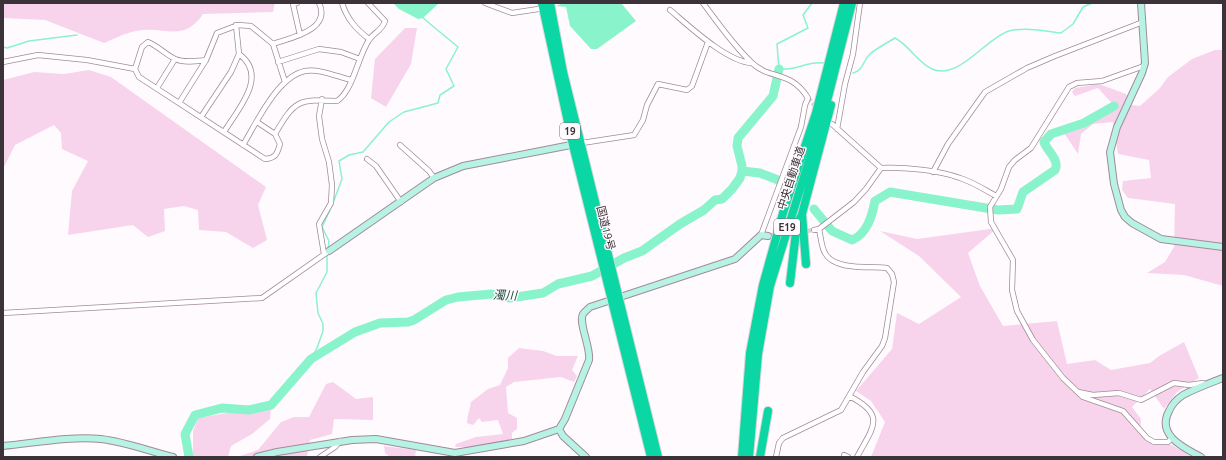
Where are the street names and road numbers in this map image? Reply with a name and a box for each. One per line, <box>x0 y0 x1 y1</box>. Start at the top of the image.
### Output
road number: 19 <box>560 123 580 139</box>
street label: 中央自動車道 <box>775 145 807 211</box>
street label: 国道19号 <box>595 205 617 251</box>
road number: E19 <box>774 219 800 235</box>

